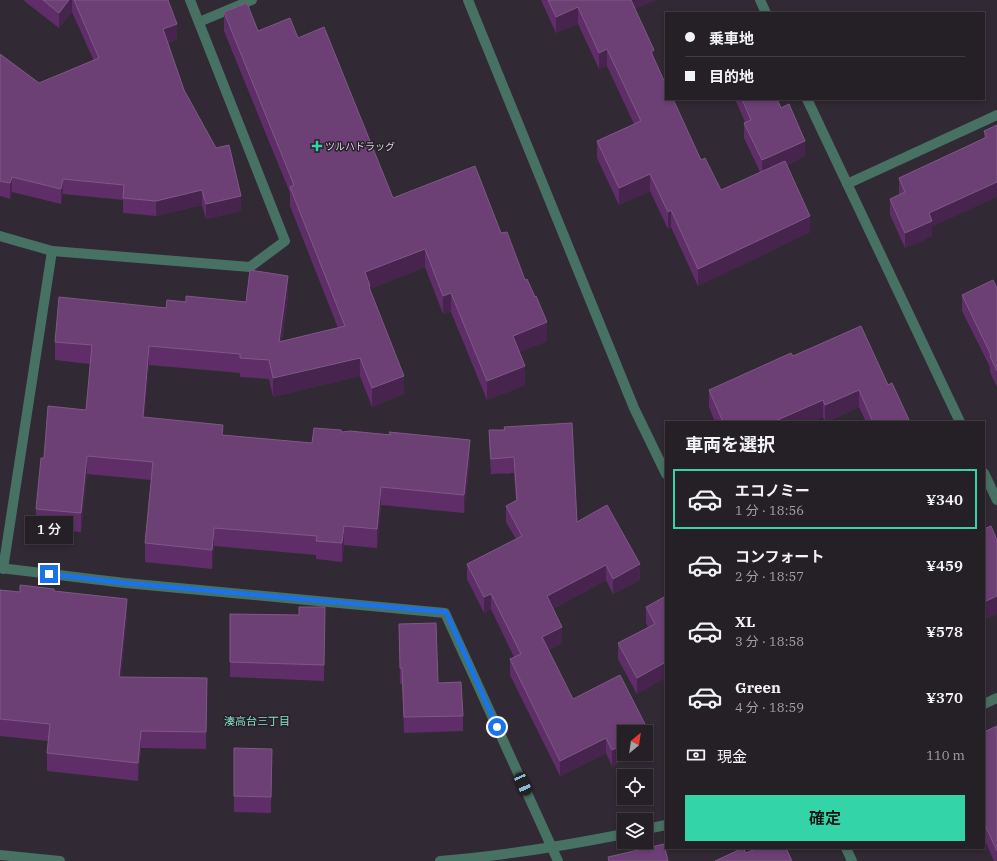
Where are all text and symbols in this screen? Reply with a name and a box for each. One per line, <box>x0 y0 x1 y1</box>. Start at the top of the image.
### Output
text: 乗車地 <box>709 29 754 48</box>
text: 目的地 <box>709 67 754 86</box>
place label: ツルハドラッグ <box>325 140 395 153</box>
marker: ツルハドラッグ <box>312 141 322 151</box>
text: 車両を選択 <box>685 433 775 456</box>
icon: car <box>687 481 723 517</box>
text: エコノミー <box>735 481 810 500</box>
text: ¥340 <box>926 490 963 509</box>
text: 1 分 · 18:56 <box>735 502 804 519</box>
callout: 1 分 <box>25 516 73 544</box>
text: 1 分 <box>37 521 61 538</box>
icon: car <box>687 547 723 583</box>
text: コンフォート <box>735 547 825 566</box>
text: ¥459 <box>926 556 963 575</box>
route end <box>40 565 58 583</box>
text: 2 分 · 18:57 <box>735 568 804 585</box>
text: XL <box>735 612 755 631</box>
icon: car <box>687 613 723 649</box>
text: ¥578 <box>926 622 963 641</box>
text: 3 分 · 18:58 <box>735 633 804 650</box>
text: Green <box>735 678 781 697</box>
icon: car <box>687 679 723 715</box>
text: ¥370 <box>926 688 963 707</box>
text: 4 分 · 18:59 <box>735 699 804 716</box>
district label: 湊高台三丁目 <box>224 714 290 728</box>
route start <box>488 718 506 736</box>
north arrow <box>617 725 653 761</box>
map controls <box>617 725 653 849</box>
icon: cash <box>685 744 707 766</box>
text: 現金 <box>717 747 747 766</box>
text: 110 m <box>926 747 965 764</box>
button: locate <box>617 769 653 805</box>
car <box>513 771 533 797</box>
button: 確定 <box>685 795 965 841</box>
button: layers <box>617 813 653 849</box>

